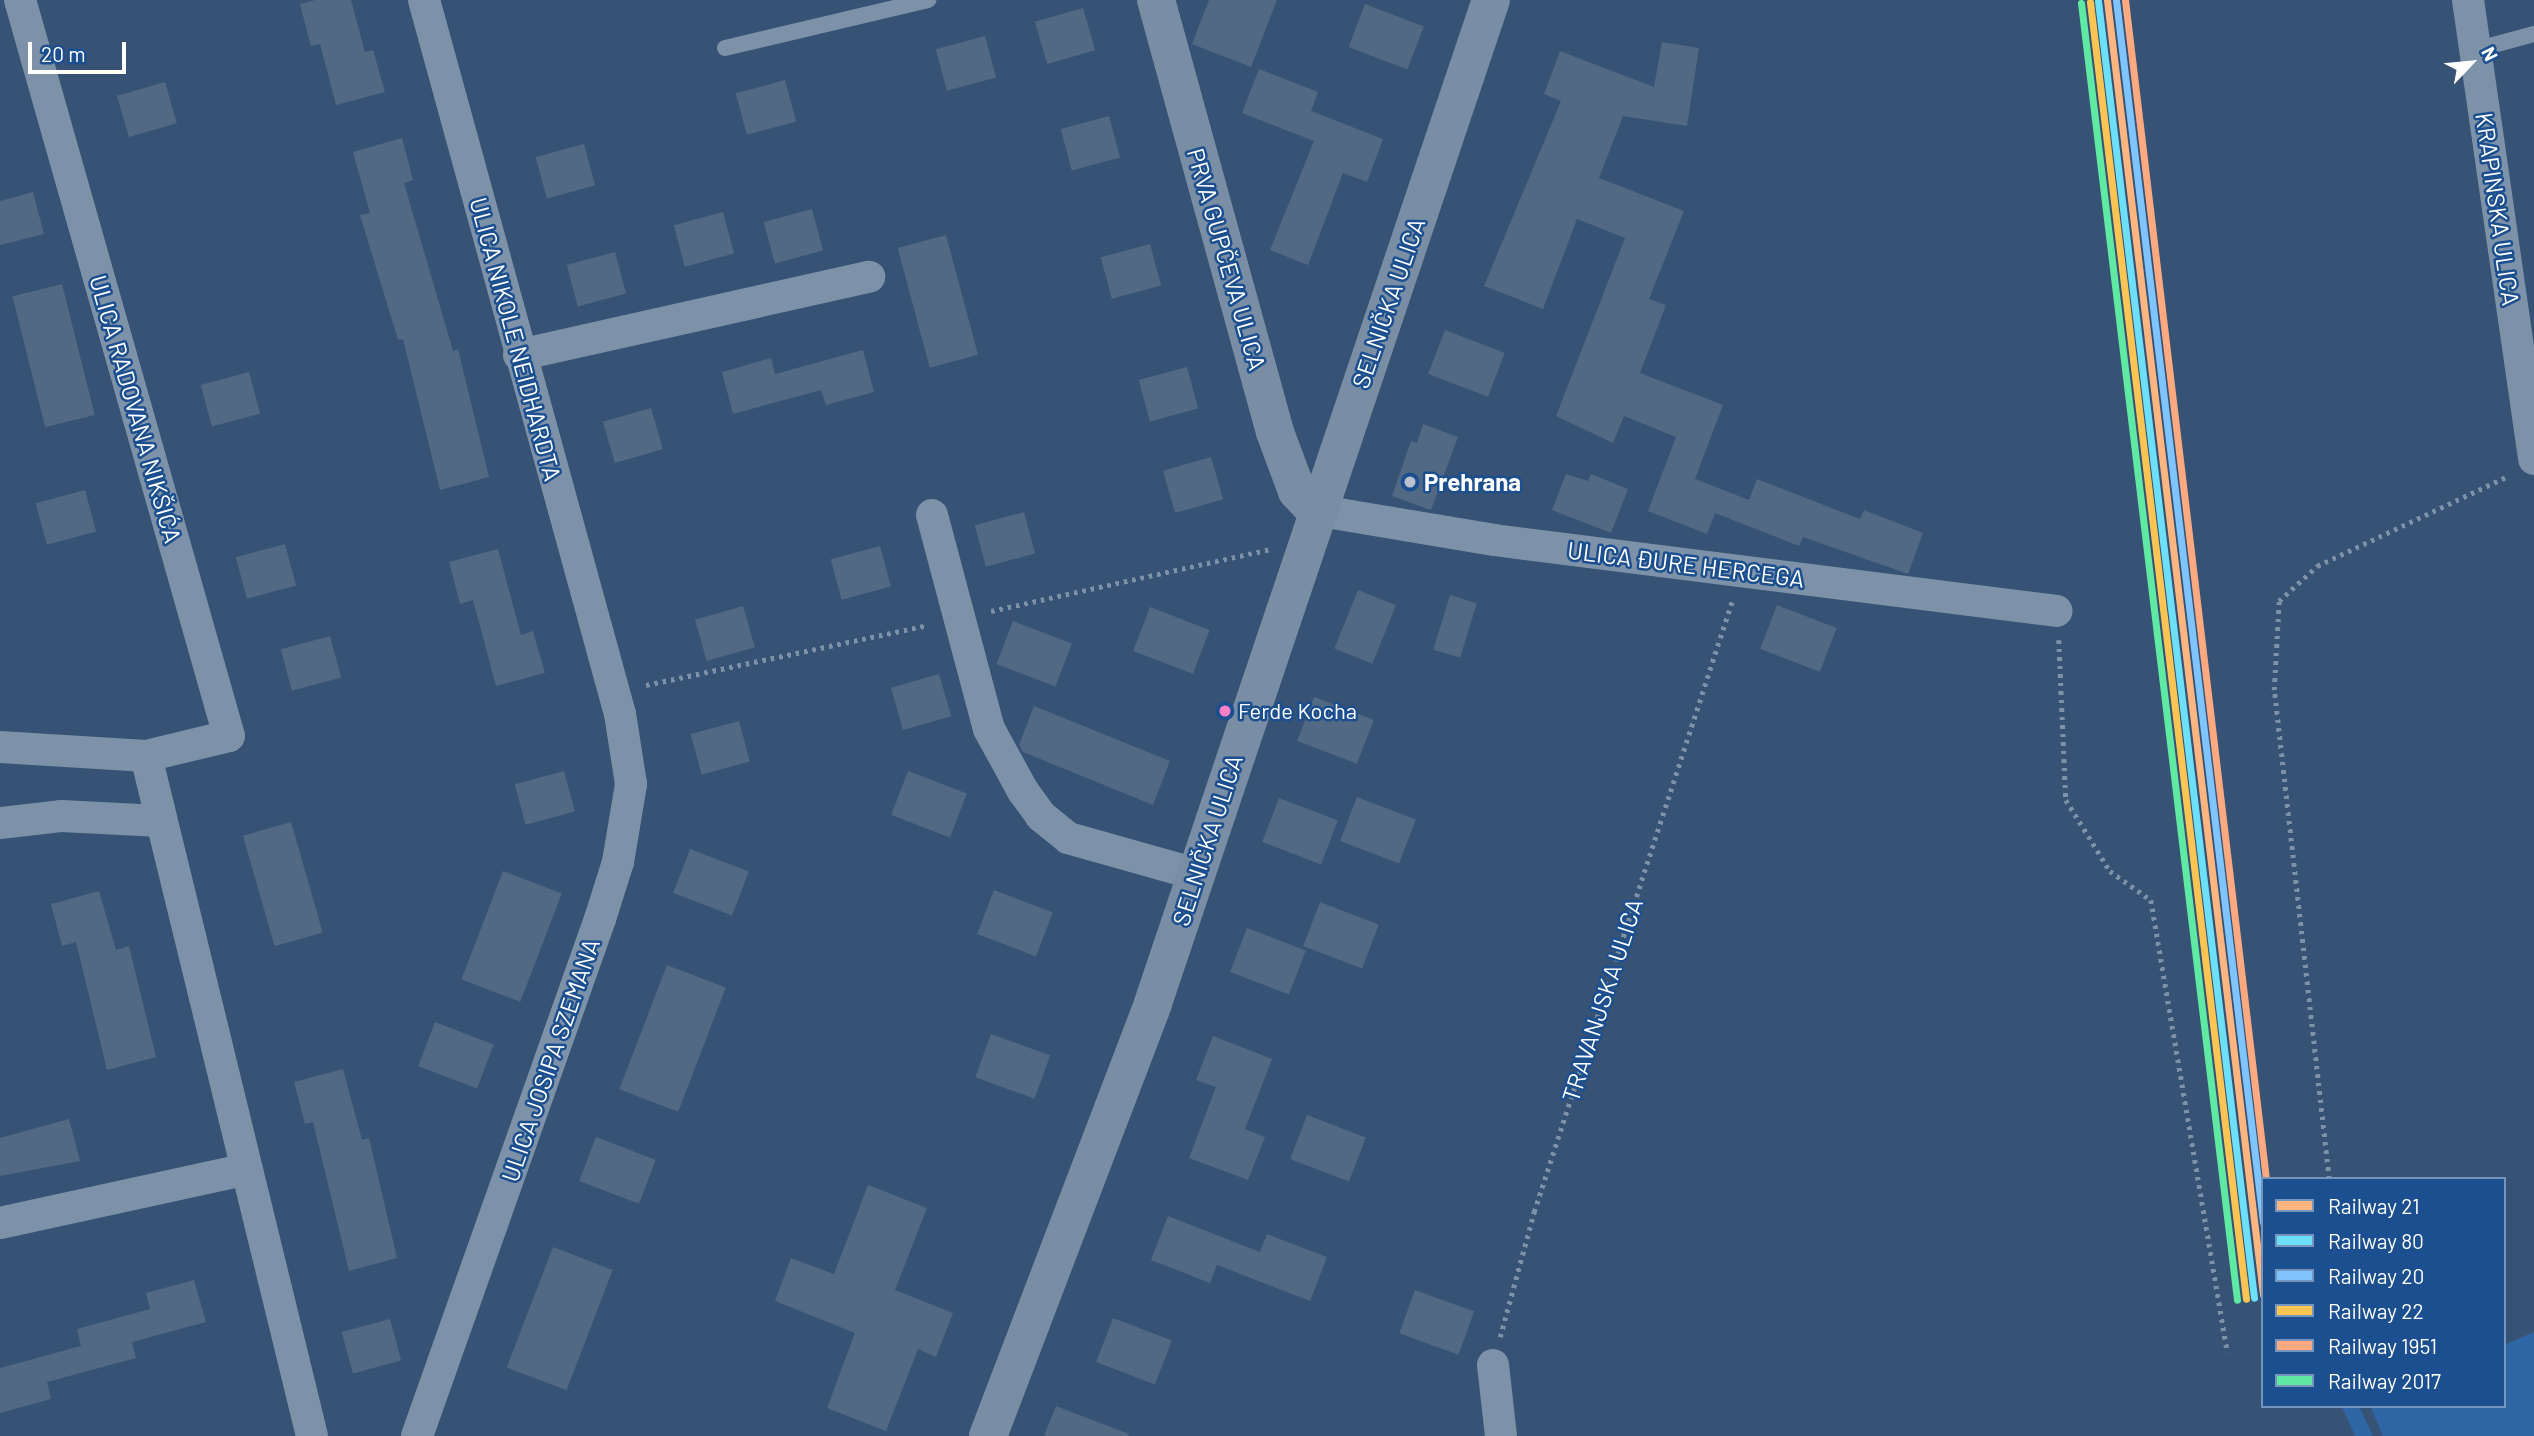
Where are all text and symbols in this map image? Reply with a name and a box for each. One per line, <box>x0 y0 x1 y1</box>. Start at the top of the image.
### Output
scale bar <box>32 28 130 72</box>
north arrow <box>2436 28 2506 98</box>
text: 20 m <box>41 41 86 66</box>
text: N <box>2477 43 2503 64</box>
street label: KRAPINSKA ULICA <box>2470 111 2526 307</box>
street label: PRVA GUPČEVA ULICA <box>1182 145 1272 373</box>
street label: ULICA NIKOLE NEIDHARDTA <box>464 194 568 484</box>
street label: SELNIČKA ULICA <box>1345 214 1431 392</box>
street label: ULICA RADOVANA NIKŠIĆA <box>84 272 188 546</box>
place label: Prehrana <box>1424 468 1521 496</box>
marker: Prehrana <box>1402 474 1418 490</box>
street label: ULICA ĐURE HERCEGA <box>1566 535 1806 593</box>
place label: Ferde Kocha <box>1238 698 1357 724</box>
marker: Ferde Kocha <box>1218 704 1232 718</box>
street label: SELNIČKA ULICA <box>1166 751 1248 929</box>
street label: TRAVANJSKA ULICA <box>1555 895 1649 1105</box>
street label: ULICA JOSIPA SZEMANA <box>495 935 605 1185</box>
legend <box>2261 1177 2506 1408</box>
text: Railway 21 <box>2328 1193 2419 1218</box>
text: Railway 80 <box>2328 1228 2424 1253</box>
text: Railway 20 <box>2328 1263 2424 1288</box>
text: Railway 22 <box>2328 1298 2424 1323</box>
text: Railway 1951 <box>2328 1333 2437 1358</box>
text: Railway 2017 <box>2328 1368 2441 1393</box>

